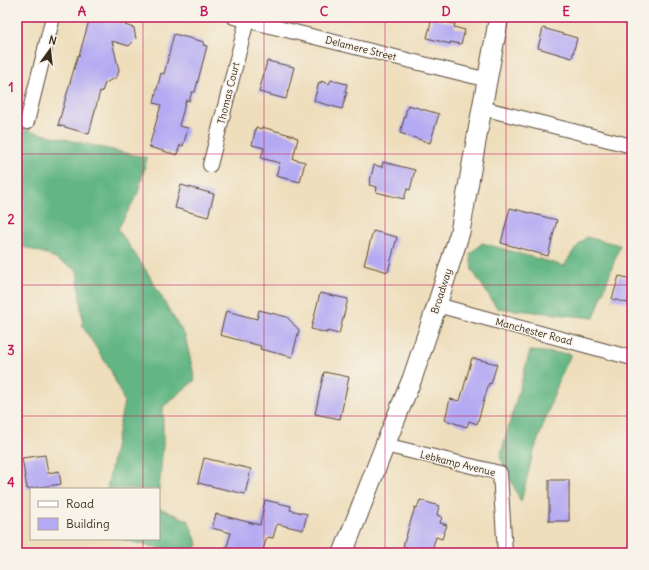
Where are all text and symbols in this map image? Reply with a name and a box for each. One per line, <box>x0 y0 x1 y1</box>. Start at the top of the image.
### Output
text: A <box>78 3 87 20</box>
text: B <box>200 3 209 20</box>
text: C <box>320 3 329 20</box>
text: D <box>441 3 451 20</box>
text: E <box>562 3 570 20</box>
north arrow <box>30 30 70 70</box>
text: N <box>47 33 58 48</box>
street label: Delamere Street <box>324 33 398 64</box>
street label: Thomas Court <box>215 60 243 125</box>
text: 1 <box>8 79 14 96</box>
text: 2 <box>7 211 15 228</box>
street label: Broadway <box>428 267 455 315</box>
street label: Manchester Road <box>494 315 574 348</box>
text: 3 <box>7 342 15 359</box>
street label: Lebkamp Avenue <box>419 448 497 479</box>
text: 4 <box>7 474 15 491</box>
legend <box>30 488 160 540</box>
text: Road <box>66 496 94 511</box>
text: Building <box>66 516 110 531</box>

